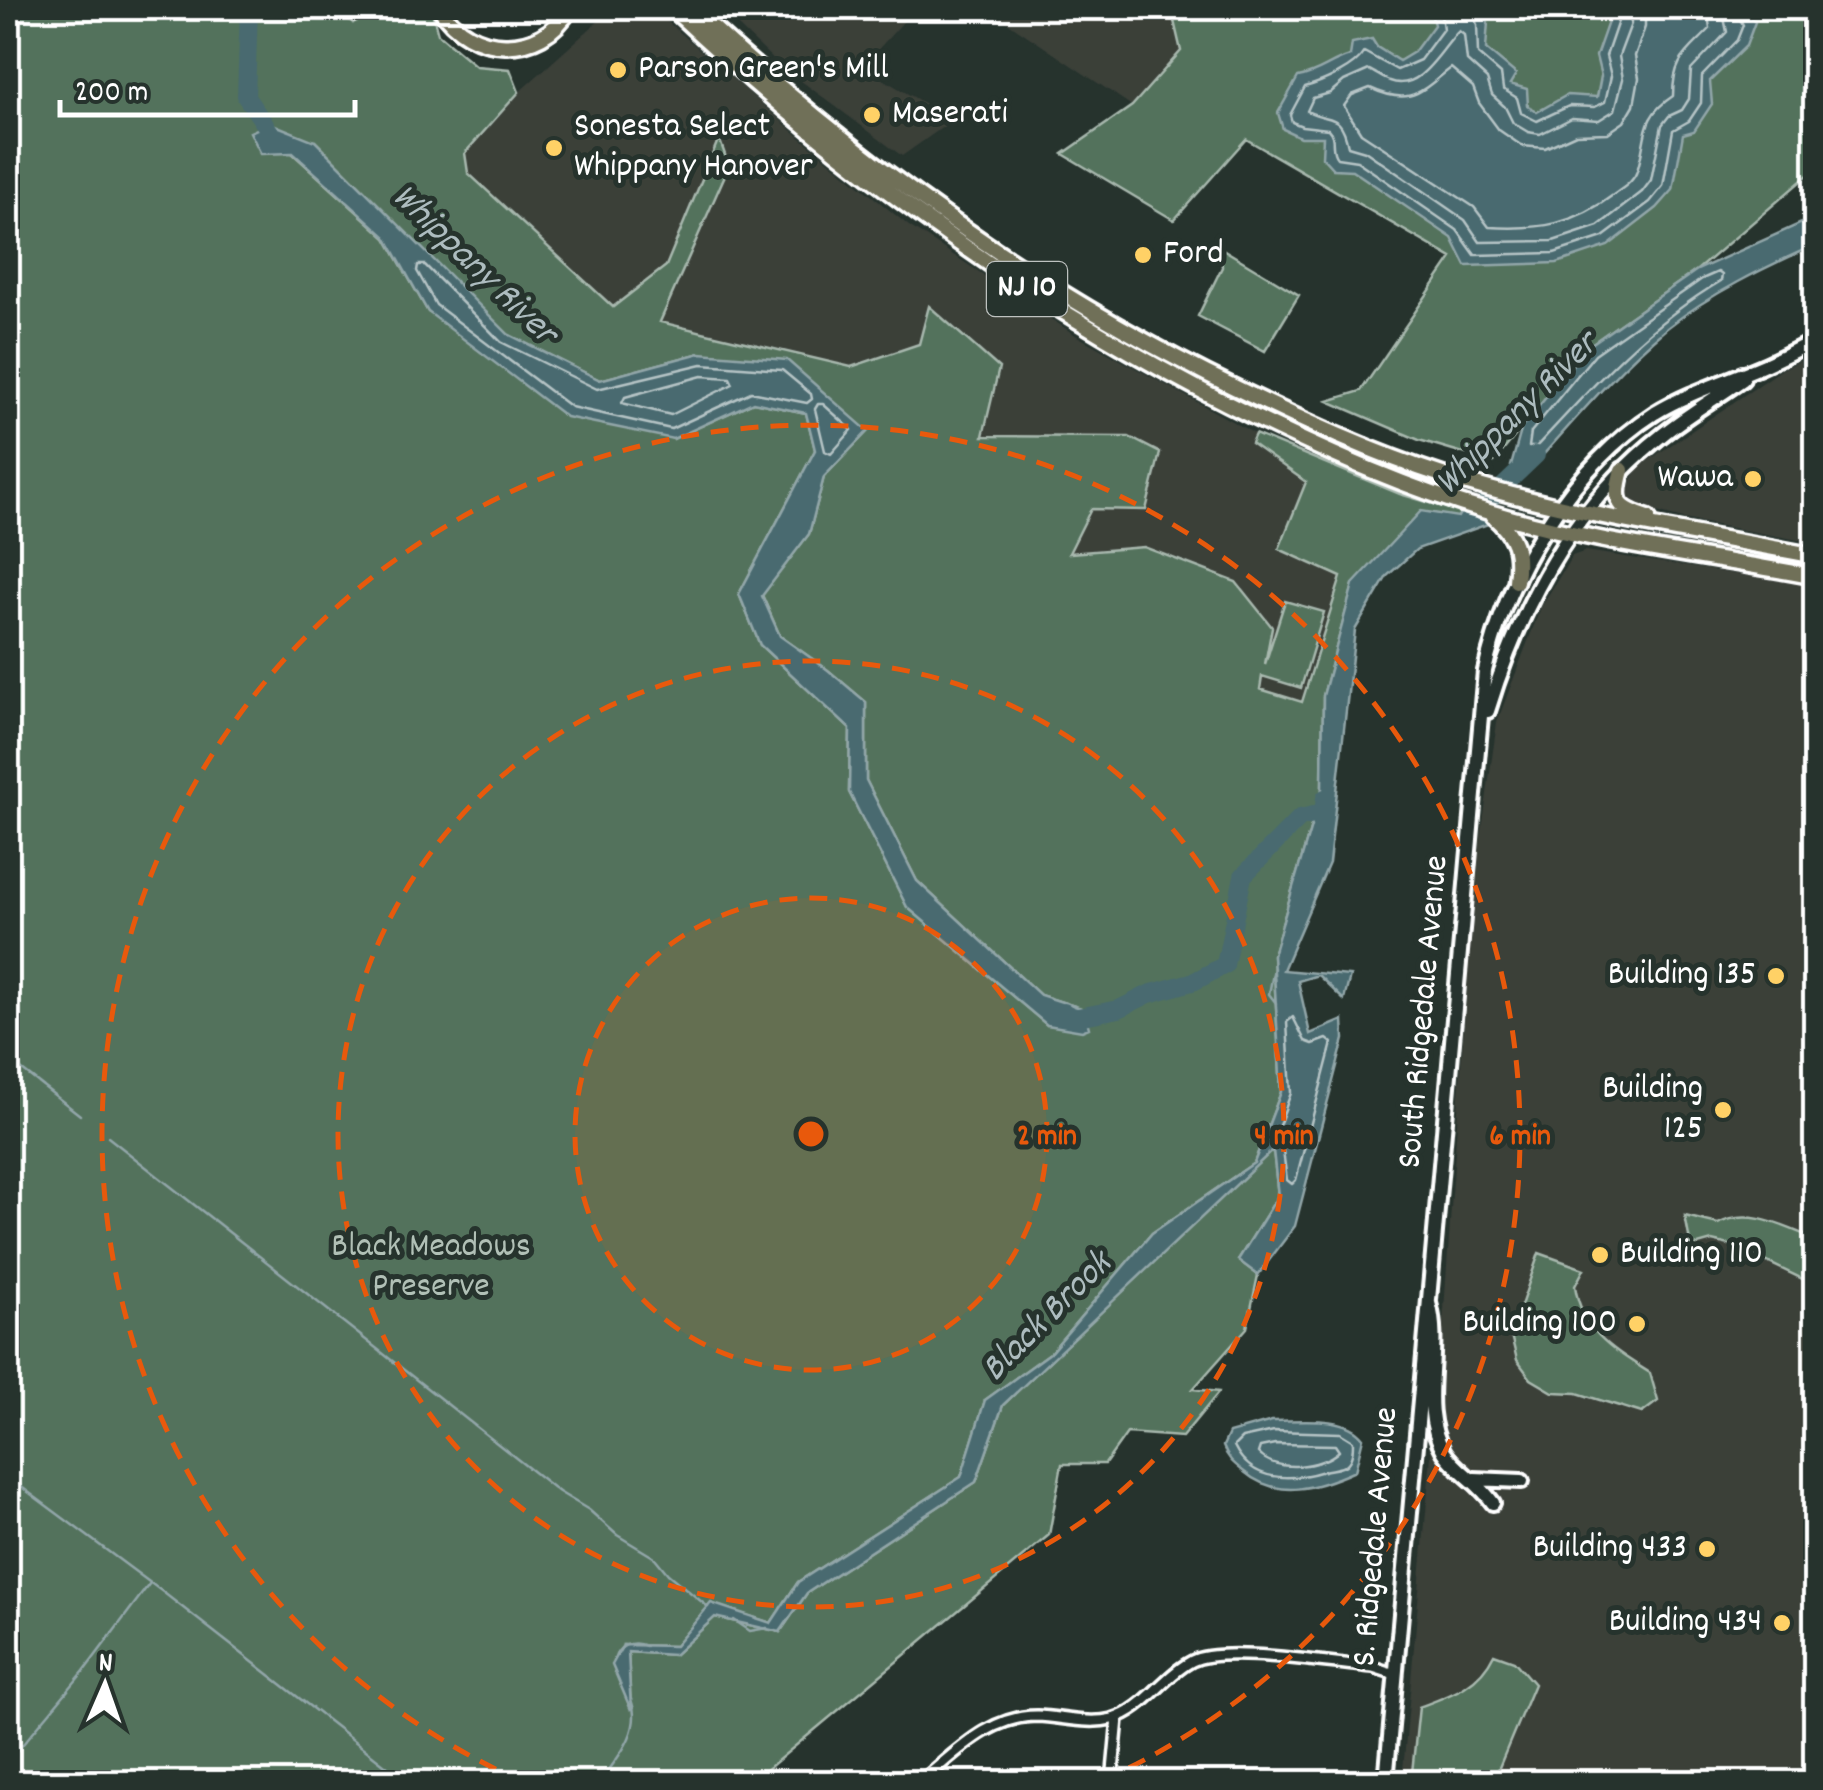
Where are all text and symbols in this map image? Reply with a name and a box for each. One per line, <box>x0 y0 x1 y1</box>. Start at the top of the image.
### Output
place label: Parson Green's Mill <box>638 45 889 95</box>
scale bar <box>60 55 355 117</box>
marker: Parson Green's Mill <box>607 59 629 81</box>
text: 200 m <box>75 73 148 116</box>
place label: Maserati <box>892 90 1008 140</box>
place label: Sonesta Select Whippany Hanover <box>574 103 813 193</box>
marker: Maserati <box>861 104 883 126</box>
marker: Sonesta Select Whippany Hanover <box>543 137 565 159</box>
water label: Whippany River <box>377 172 571 362</box>
place label: Ford <box>1163 230 1224 280</box>
marker: Ford <box>1132 244 1154 266</box>
road number: NJ 10 <box>987 262 1067 316</box>
water label: Whippany River <box>1423 318 1615 510</box>
place label: Wawa <box>1658 454 1734 504</box>
marker: Wawa <box>1742 468 1764 490</box>
street label: South Ridgedale Avenue <box>1386 853 1464 1171</box>
place label: Building 135 <box>1608 951 1756 1001</box>
marker: Building 135 <box>1765 965 1787 987</box>
place label: Building 125 <box>1602 1065 1703 1155</box>
marker: Building 125 <box>1712 1099 1734 1121</box>
centre of rings <box>793 1116 829 1152</box>
text: 2 min <box>1017 1117 1077 1160</box>
text: 4 min <box>1254 1117 1314 1160</box>
text: 6 min <box>1489 1117 1551 1160</box>
park label: Black Meadows Preserve <box>331 1223 531 1313</box>
place label: Building 110 <box>1620 1230 1763 1280</box>
water label: Black Brook <box>970 1237 1129 1396</box>
marker: Building 110 <box>1589 1244 1611 1266</box>
place label: Building 100 <box>1462 1299 1617 1349</box>
marker: Building 100 <box>1626 1313 1648 1335</box>
street label: S. Ridgedale Avenue <box>1341 1405 1413 1669</box>
place label: Building 433 <box>1533 1524 1687 1574</box>
marker: Building 433 <box>1696 1538 1718 1560</box>
place label: Building 434 <box>1609 1598 1762 1648</box>
marker: Building 434 <box>1771 1612 1793 1634</box>
north arrow <box>55 1635 155 1735</box>
text: N <box>98 1645 113 1685</box>

